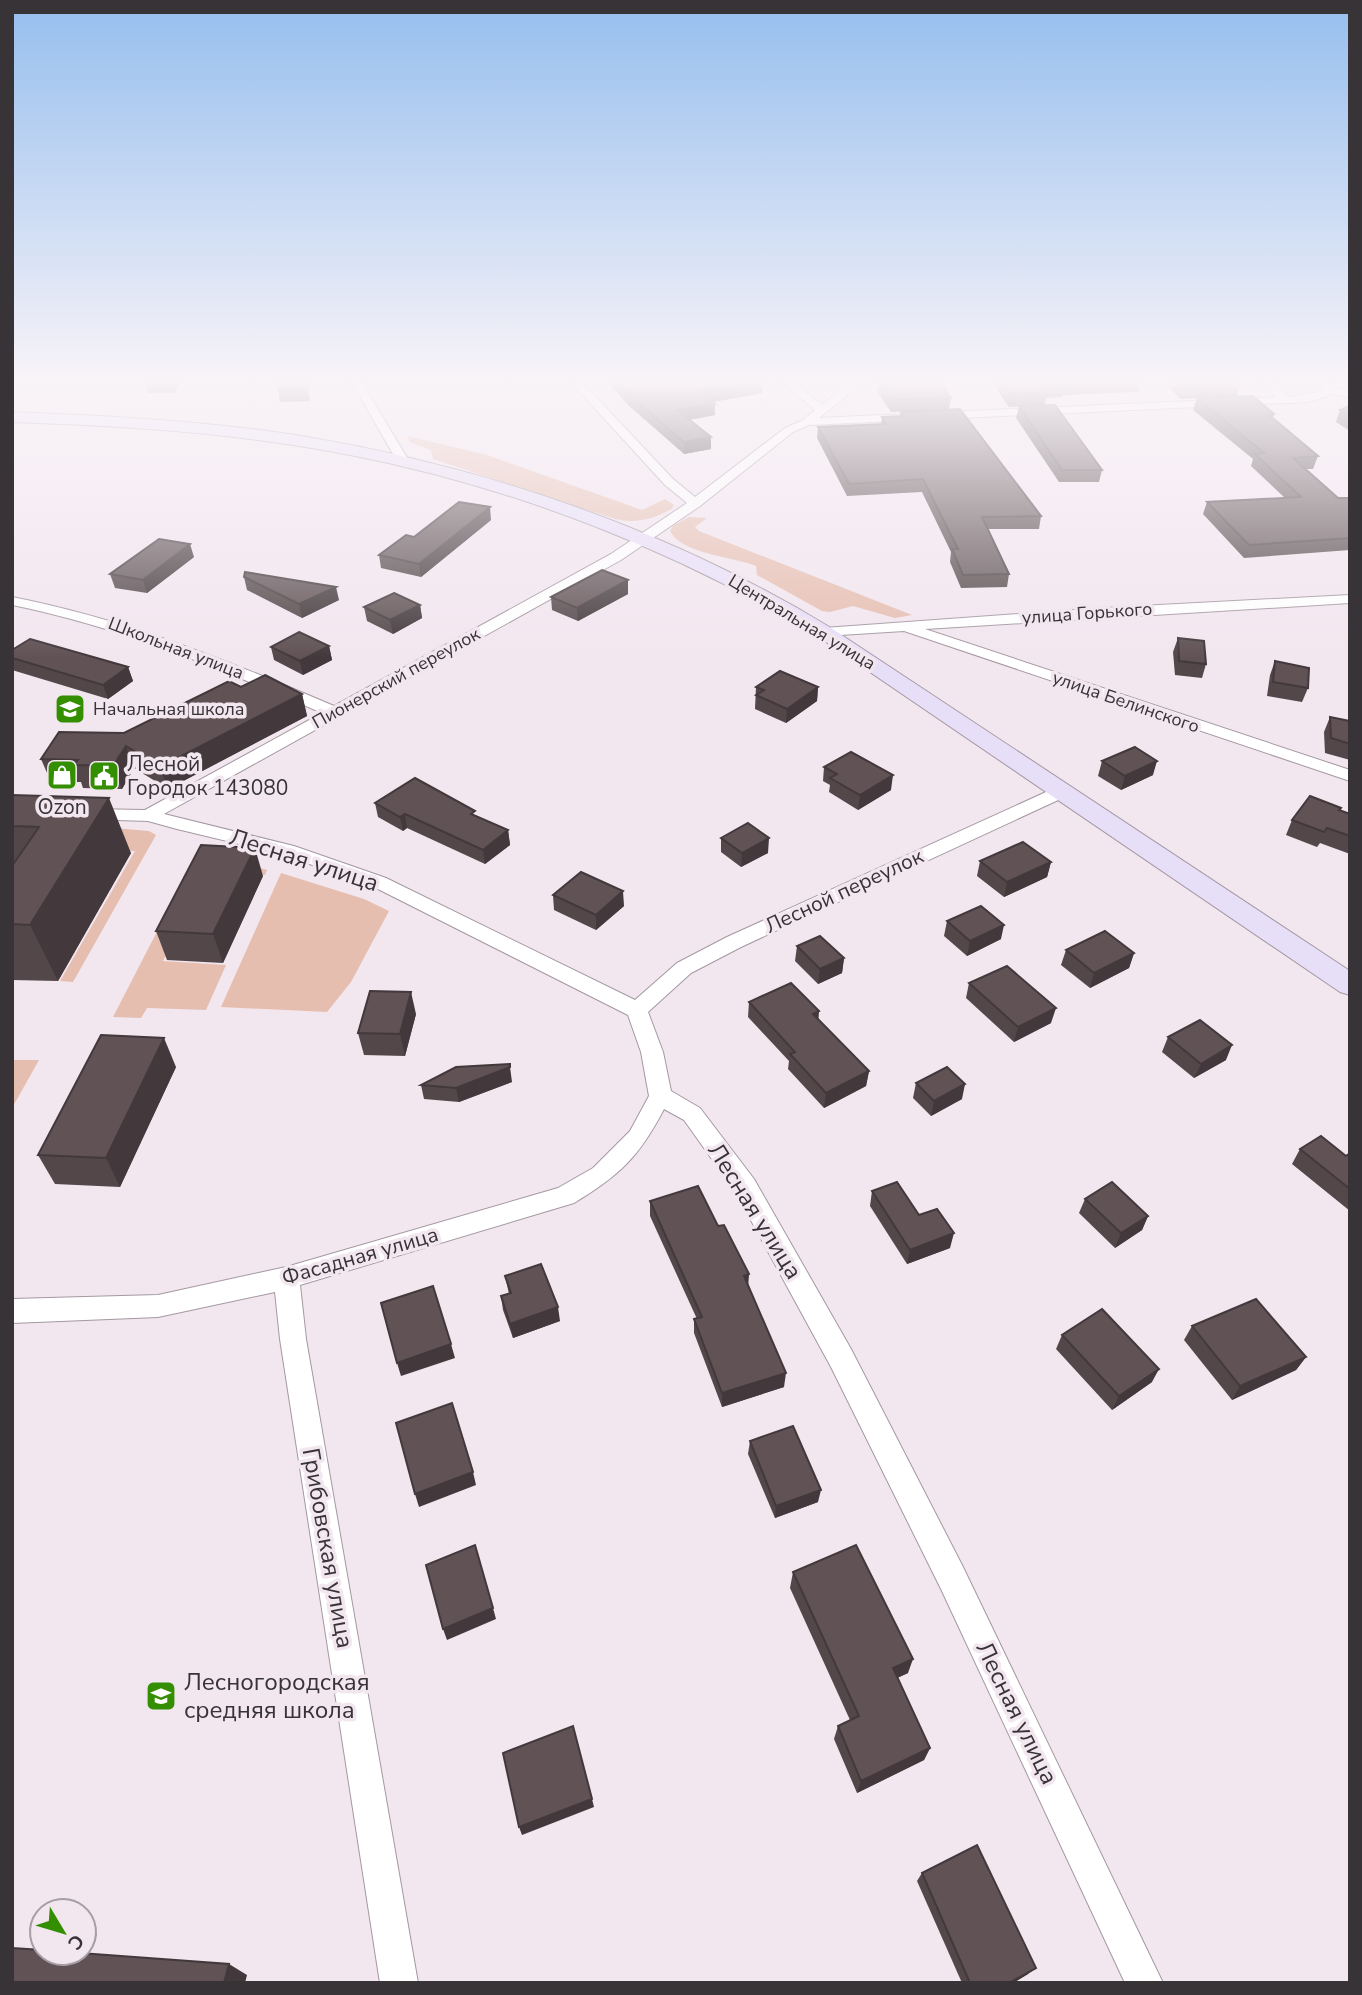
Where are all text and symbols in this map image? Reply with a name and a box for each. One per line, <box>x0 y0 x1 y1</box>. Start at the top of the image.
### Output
street label: Центральная улица <box>724 569 880 675</box>
street label: улица Горького <box>1021 596 1153 630</box>
street label: Школьная улица <box>105 611 247 685</box>
street label: Пионерский переулок <box>308 622 485 734</box>
street label: улица Белинского <box>1049 666 1203 738</box>
school or university icon: Начальная школа <box>53 692 87 726</box>
place label: Начальная школа <box>93 697 245 721</box>
place label: Лесной Городок 143080 <box>127 750 288 802</box>
shop icon: Ozon <box>45 758 79 792</box>
public building icon: Лесной Городок 143080 <box>87 759 121 793</box>
place label: Ozon <box>37 793 87 821</box>
street label: Лесная улица <box>225 821 383 899</box>
street label: Лесной переулок <box>760 842 928 940</box>
street label: Лесная улица <box>700 1137 810 1285</box>
street label: Фасадная улица <box>278 1220 442 1292</box>
street label: Грибовская улица <box>295 1445 361 1651</box>
street label: Лесная улица <box>969 1636 1065 1790</box>
place label: Лесногородская средняя школа <box>184 1666 370 1726</box>
school or university icon: Лесногородская средняя школа <box>144 1679 178 1713</box>
north arrow <box>28 1897 98 1967</box>
text: С <box>61 1929 90 1955</box>

